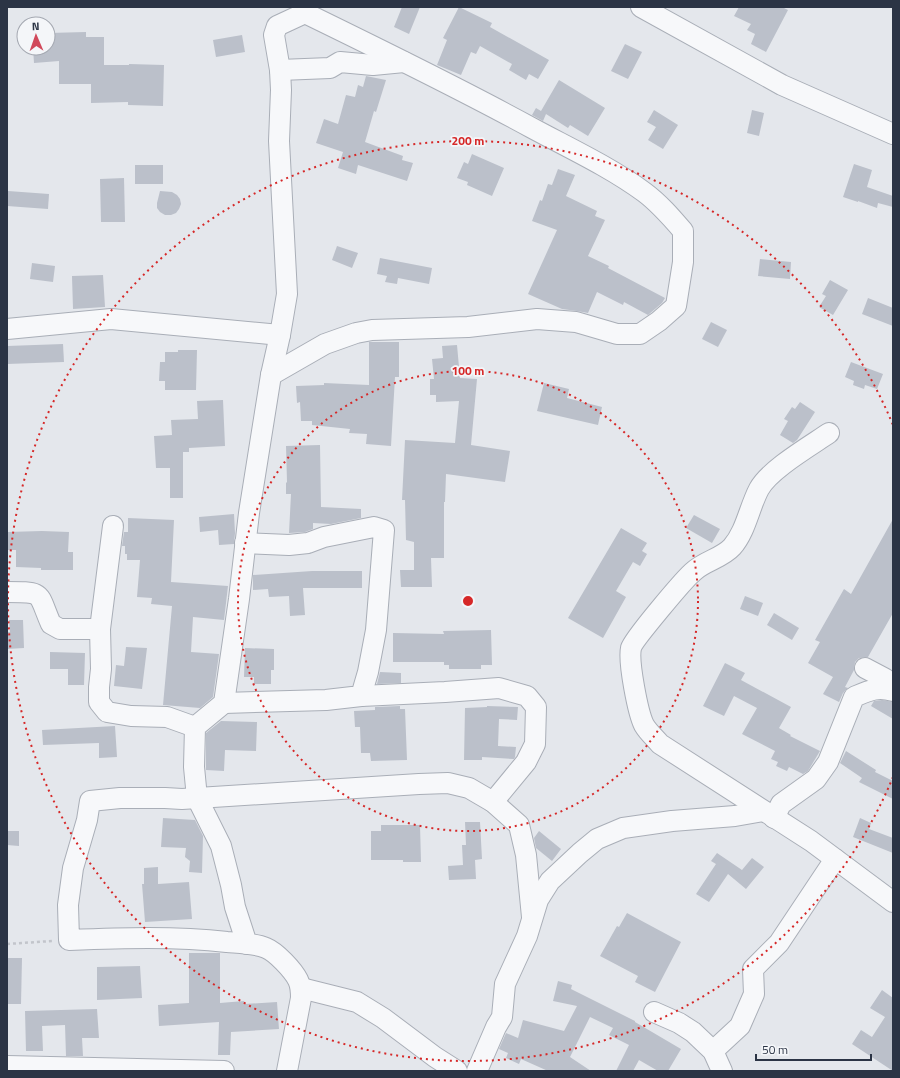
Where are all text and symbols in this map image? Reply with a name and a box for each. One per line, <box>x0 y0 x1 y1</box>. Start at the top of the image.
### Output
north arrow <box>16 16 56 56</box>
text: N <box>32 18 40 34</box>
text: 200 m <box>452 131 484 150</box>
text: 100 m <box>452 361 484 380</box>
centre of rings <box>461 594 475 608</box>
scale bar <box>756 1036 871 1062</box>
text: 50 m <box>762 1040 788 1059</box>

